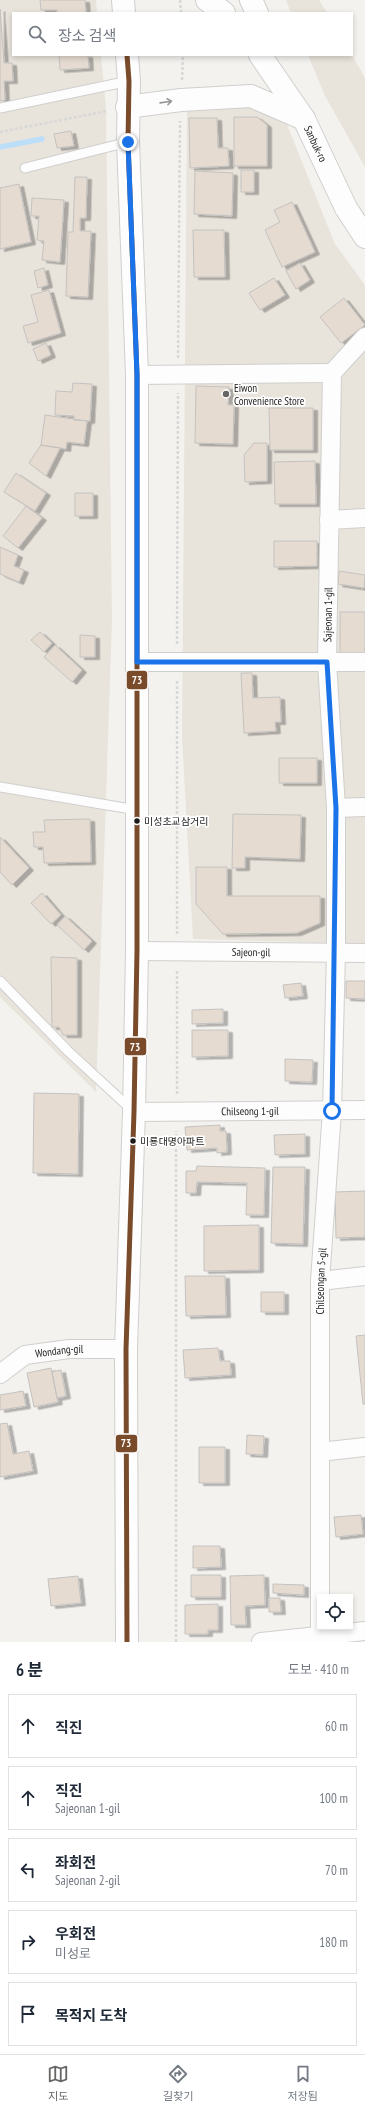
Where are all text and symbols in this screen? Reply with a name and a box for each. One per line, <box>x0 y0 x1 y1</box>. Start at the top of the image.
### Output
search box <box>12 12 353 56</box>
icon: search <box>26 23 48 45</box>
text: 장소 검색 <box>58 26 116 45</box>
one-way arrow <box>159 98 172 106</box>
street label: Sanbuk-ro <box>301 123 330 164</box>
route end <box>119 133 137 151</box>
place label: Eiwon Convenience Store <box>234 381 305 408</box>
marker: Eiwon Convenience Store <box>221 389 231 399</box>
street label: Sajeonan 1-gil <box>320 587 335 642</box>
line badge: 73 <box>126 670 148 690</box>
text: 73 <box>132 673 142 687</box>
place label: 미성초교삼거리 <box>144 815 208 828</box>
marker: 미성초교삼거리 <box>132 816 142 826</box>
street label: Sajeon-gil <box>232 945 271 959</box>
line badge: 73 <box>124 1037 147 1056</box>
text: 73 <box>130 1040 140 1054</box>
route start <box>323 1102 341 1120</box>
street label: Chilseong 1-gil <box>221 1104 279 1118</box>
place label: 미룡대명아파트 <box>140 1135 204 1148</box>
marker: 미룡대명아파트 <box>128 1136 138 1146</box>
street label: Chilseongan 5-gil <box>313 1247 329 1314</box>
street label: Wondang-gil <box>34 1342 84 1361</box>
line badge: 73 <box>115 1434 138 1453</box>
text: 73 <box>121 1436 131 1450</box>
map controls <box>317 1594 353 1630</box>
button: locate <box>317 1594 353 1630</box>
text: 6 분 <box>16 1659 43 1681</box>
text: 도보 · 410 m <box>288 1661 349 1678</box>
icon: ahead <box>17 1715 39 1737</box>
text: 직진 <box>55 1718 83 1737</box>
text: 60 m <box>325 1718 348 1735</box>
text: 직진 <box>55 1781 83 1800</box>
icon: ahead <box>17 1787 39 1809</box>
text: 100 m <box>319 1790 348 1807</box>
text: Sajeonan 1-gil <box>55 1800 120 1817</box>
text: 좌회전 <box>55 1853 96 1872</box>
icon: left <box>17 1859 39 1881</box>
text: 70 m <box>325 1862 348 1879</box>
text: Sajeonan 2-gil <box>55 1872 120 1889</box>
text: 우회전 <box>55 1924 96 1943</box>
icon: right <box>17 1931 39 1953</box>
text: 180 m <box>319 1934 348 1951</box>
text: 미성로 <box>55 1945 91 1962</box>
icon: arrive <box>17 2003 39 2025</box>
text: 목적지 도착 <box>55 2006 127 2025</box>
tab: 지도 <box>47 2063 69 2103</box>
tab: 길찾기 <box>163 2063 193 2103</box>
tab: 저장됨 <box>288 2063 318 2103</box>

